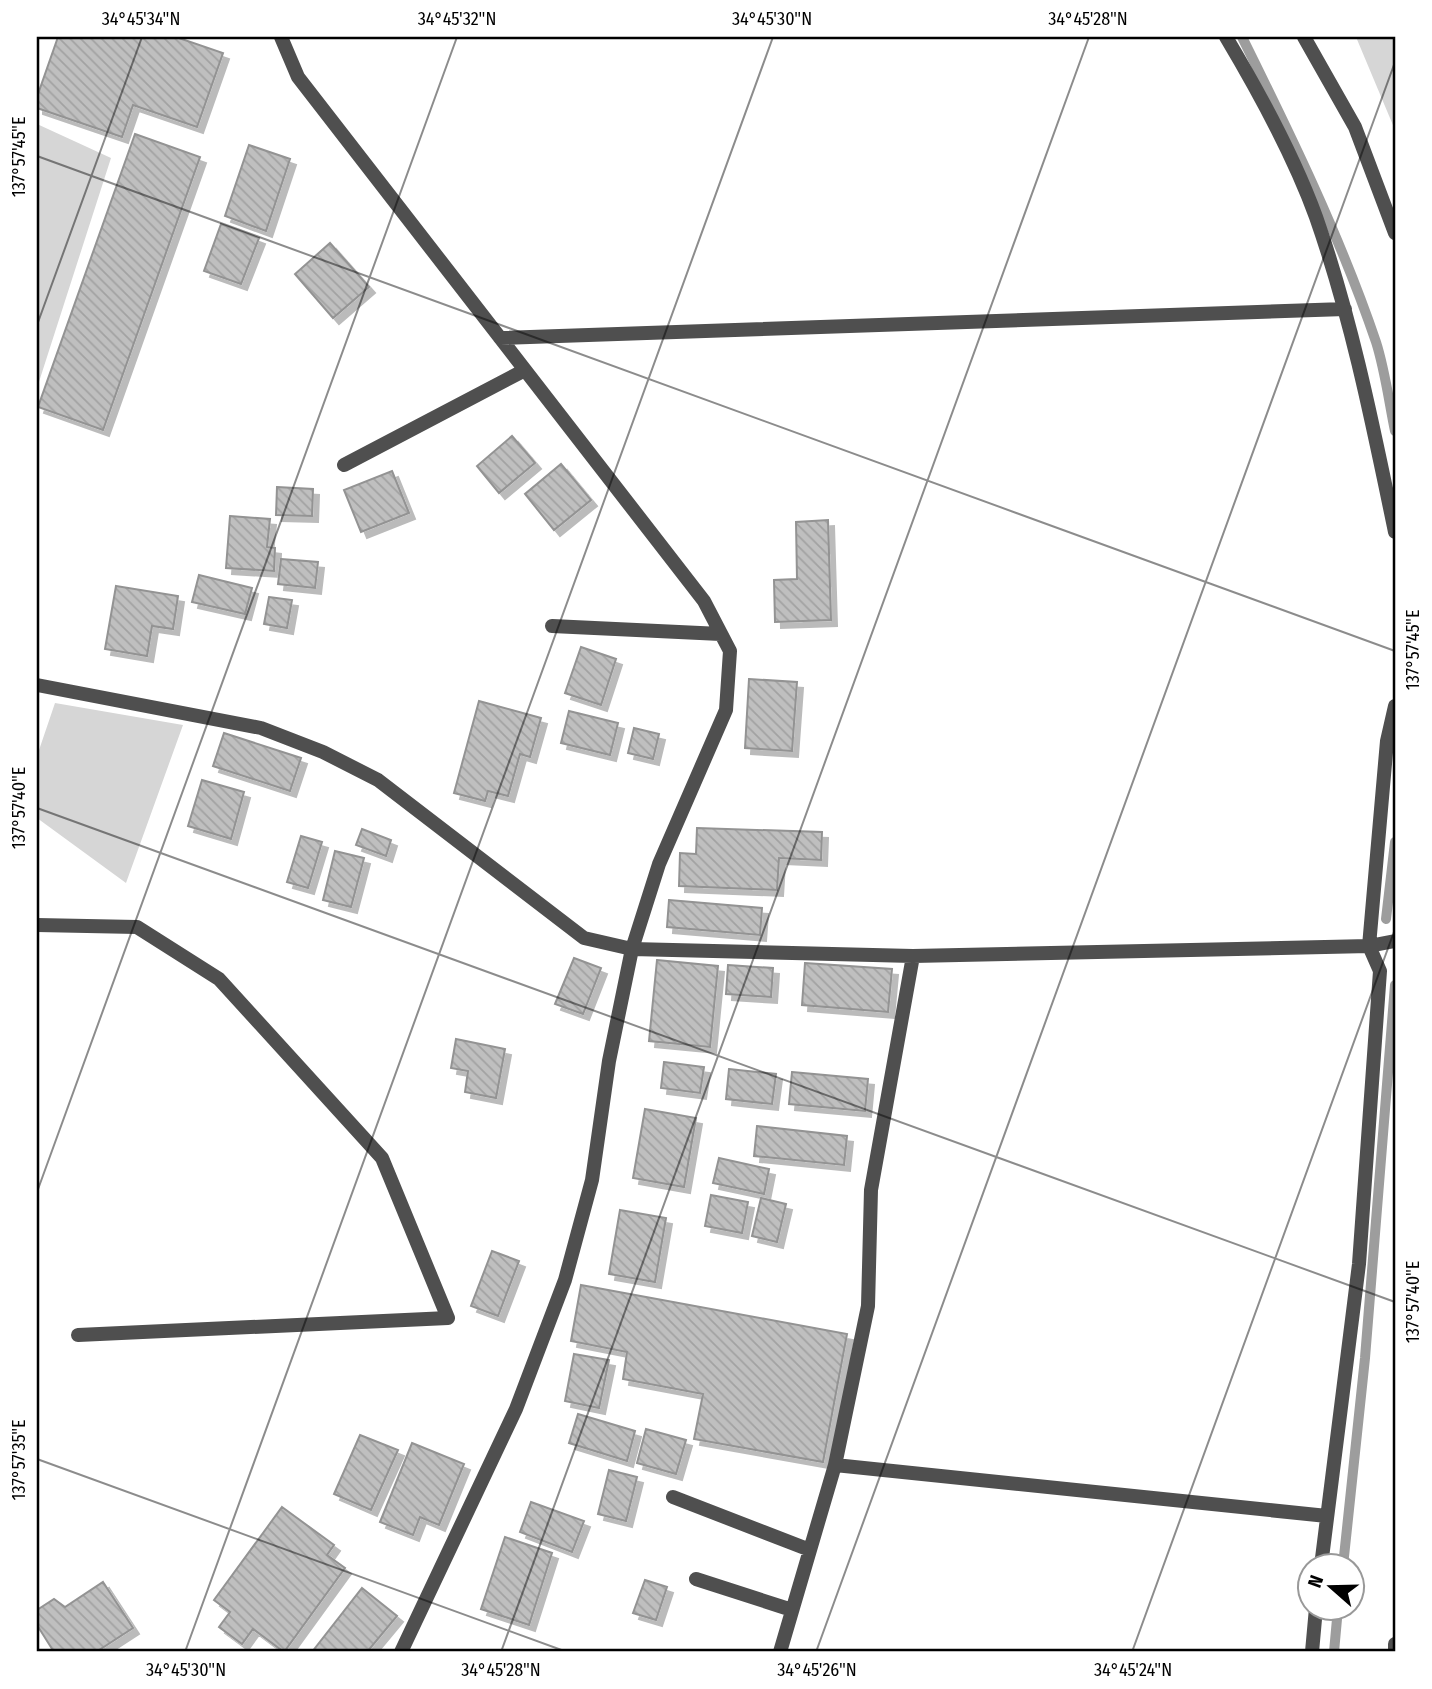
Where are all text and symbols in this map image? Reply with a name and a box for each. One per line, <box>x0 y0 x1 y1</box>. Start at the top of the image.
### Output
text: 34°45'34"N <box>102 8 180 30</box>
text: 34°45'32"N <box>418 8 496 30</box>
text: 34°45'30"N <box>732 8 812 30</box>
text: 34°45'28"N <box>1048 8 1128 30</box>
text: 137°57'45"E <box>8 117 30 197</box>
text: 137°57'45"E <box>1402 610 1424 690</box>
text: 137°57'40"E <box>8 767 30 849</box>
text: 137°57'40"E <box>1402 1261 1424 1343</box>
text: 137°57'35"E <box>8 1419 30 1501</box>
north arrow <box>1296 1552 1366 1622</box>
text: N <box>1303 1572 1328 1591</box>
text: 34°45'30"N <box>146 1659 226 1681</box>
text: 34°45'28"N <box>461 1659 541 1681</box>
text: 34°45'26"N <box>777 1659 857 1681</box>
text: 34°45'24"N <box>1094 1659 1172 1681</box>

